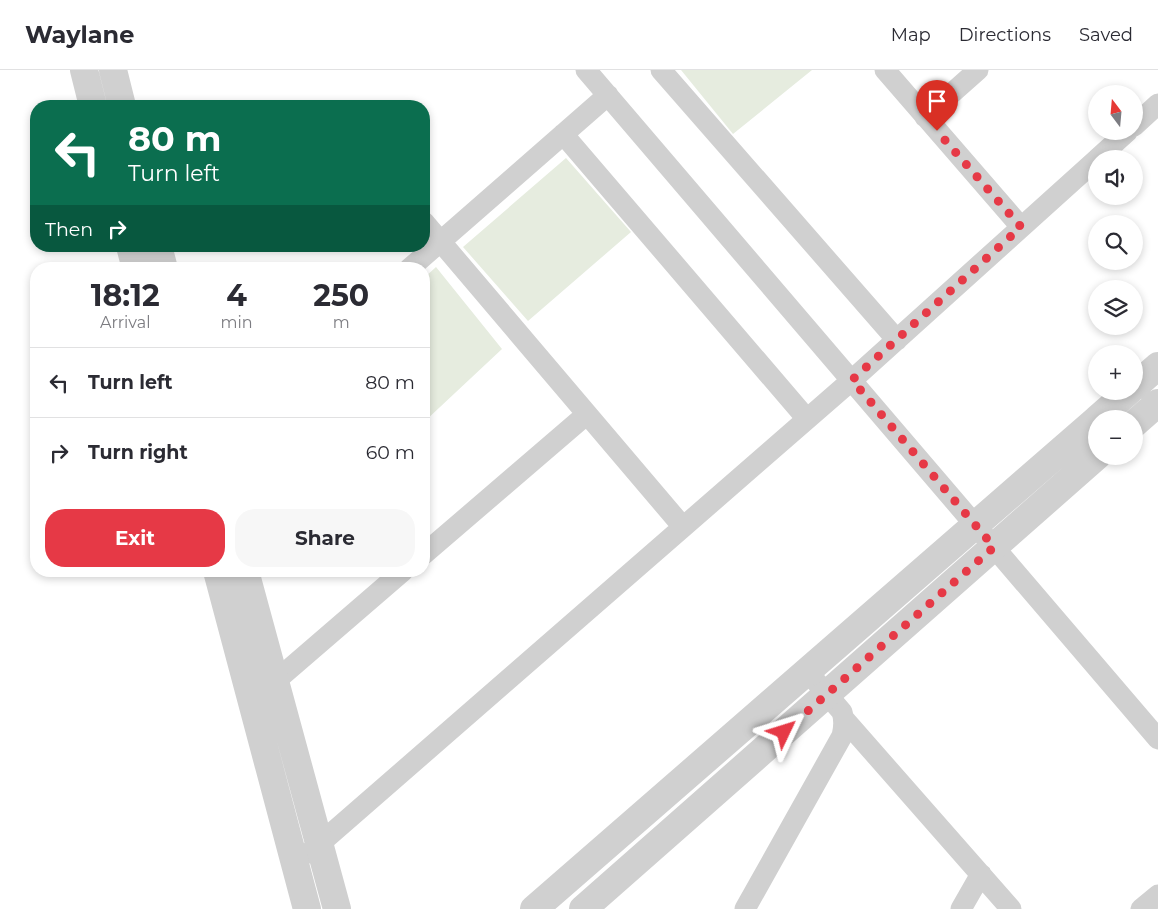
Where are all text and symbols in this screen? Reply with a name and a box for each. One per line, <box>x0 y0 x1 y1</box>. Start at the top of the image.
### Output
text: Waylane <box>25 20 134 49</box>
text: Map <box>891 24 931 46</box>
text: Directions <box>959 24 1051 46</box>
text: Saved <box>1079 24 1133 46</box>
pin <box>916 80 958 131</box>
north arrow <box>1088 85 1142 140</box>
map controls <box>1088 85 1143 465</box>
icon: arrive <box>923 87 951 115</box>
text: 80 m <box>128 117 222 160</box>
icon: left <box>45 120 110 185</box>
button: sound <box>1088 150 1143 205</box>
text: Turn left <box>128 160 220 187</box>
icon: right <box>103 215 131 243</box>
button: search <box>1088 215 1143 270</box>
text: Then <box>45 218 93 241</box>
text: 18:12 <box>91 277 160 314</box>
text: 4 <box>226 277 247 314</box>
text: 250 <box>313 277 369 314</box>
button: layers <box>1088 280 1143 335</box>
text: Arrival <box>100 313 150 332</box>
text: min <box>220 313 253 332</box>
text: m <box>333 313 350 332</box>
button: + <box>1088 345 1143 400</box>
icon: left <box>45 369 73 397</box>
text: Turn left <box>88 371 173 394</box>
text: 80 m <box>365 371 415 394</box>
button: − <box>1088 410 1143 465</box>
icon: right <box>45 439 73 467</box>
text: Turn right <box>88 441 188 464</box>
text: 60 m <box>366 441 415 464</box>
button: Exit <box>45 509 225 567</box>
button: Share <box>235 509 415 567</box>
position arrow <box>757 705 809 757</box>

